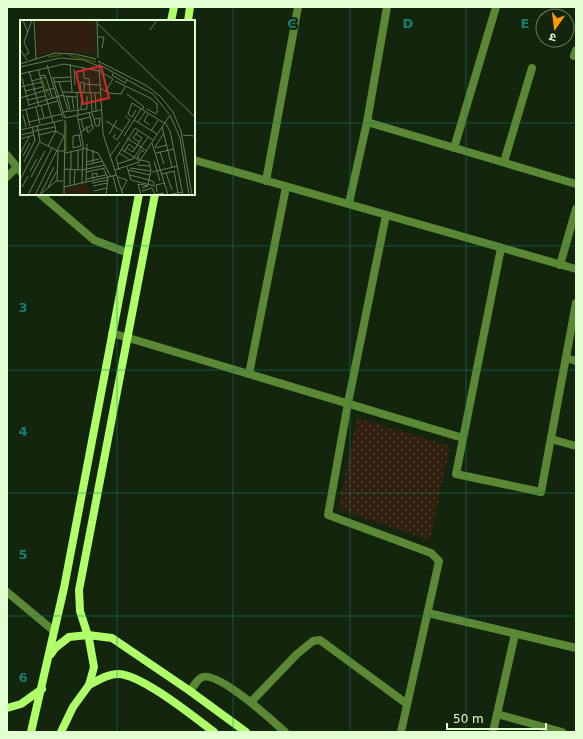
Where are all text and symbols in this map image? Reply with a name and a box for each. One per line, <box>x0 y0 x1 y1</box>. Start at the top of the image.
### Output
north arrow <box>535 8 575 48</box>
text: C <box>287 16 297 31</box>
text: D <box>403 16 414 31</box>
text: E <box>521 16 529 31</box>
inset map <box>20 20 195 195</box>
text: उ <box>547 30 557 44</box>
text: 3 <box>18 300 28 315</box>
text: 4 <box>18 424 28 439</box>
text: 5 <box>18 547 28 562</box>
text: 6 <box>18 670 28 685</box>
scale bar <box>447 705 546 731</box>
text: 50 m <box>453 712 484 726</box>

